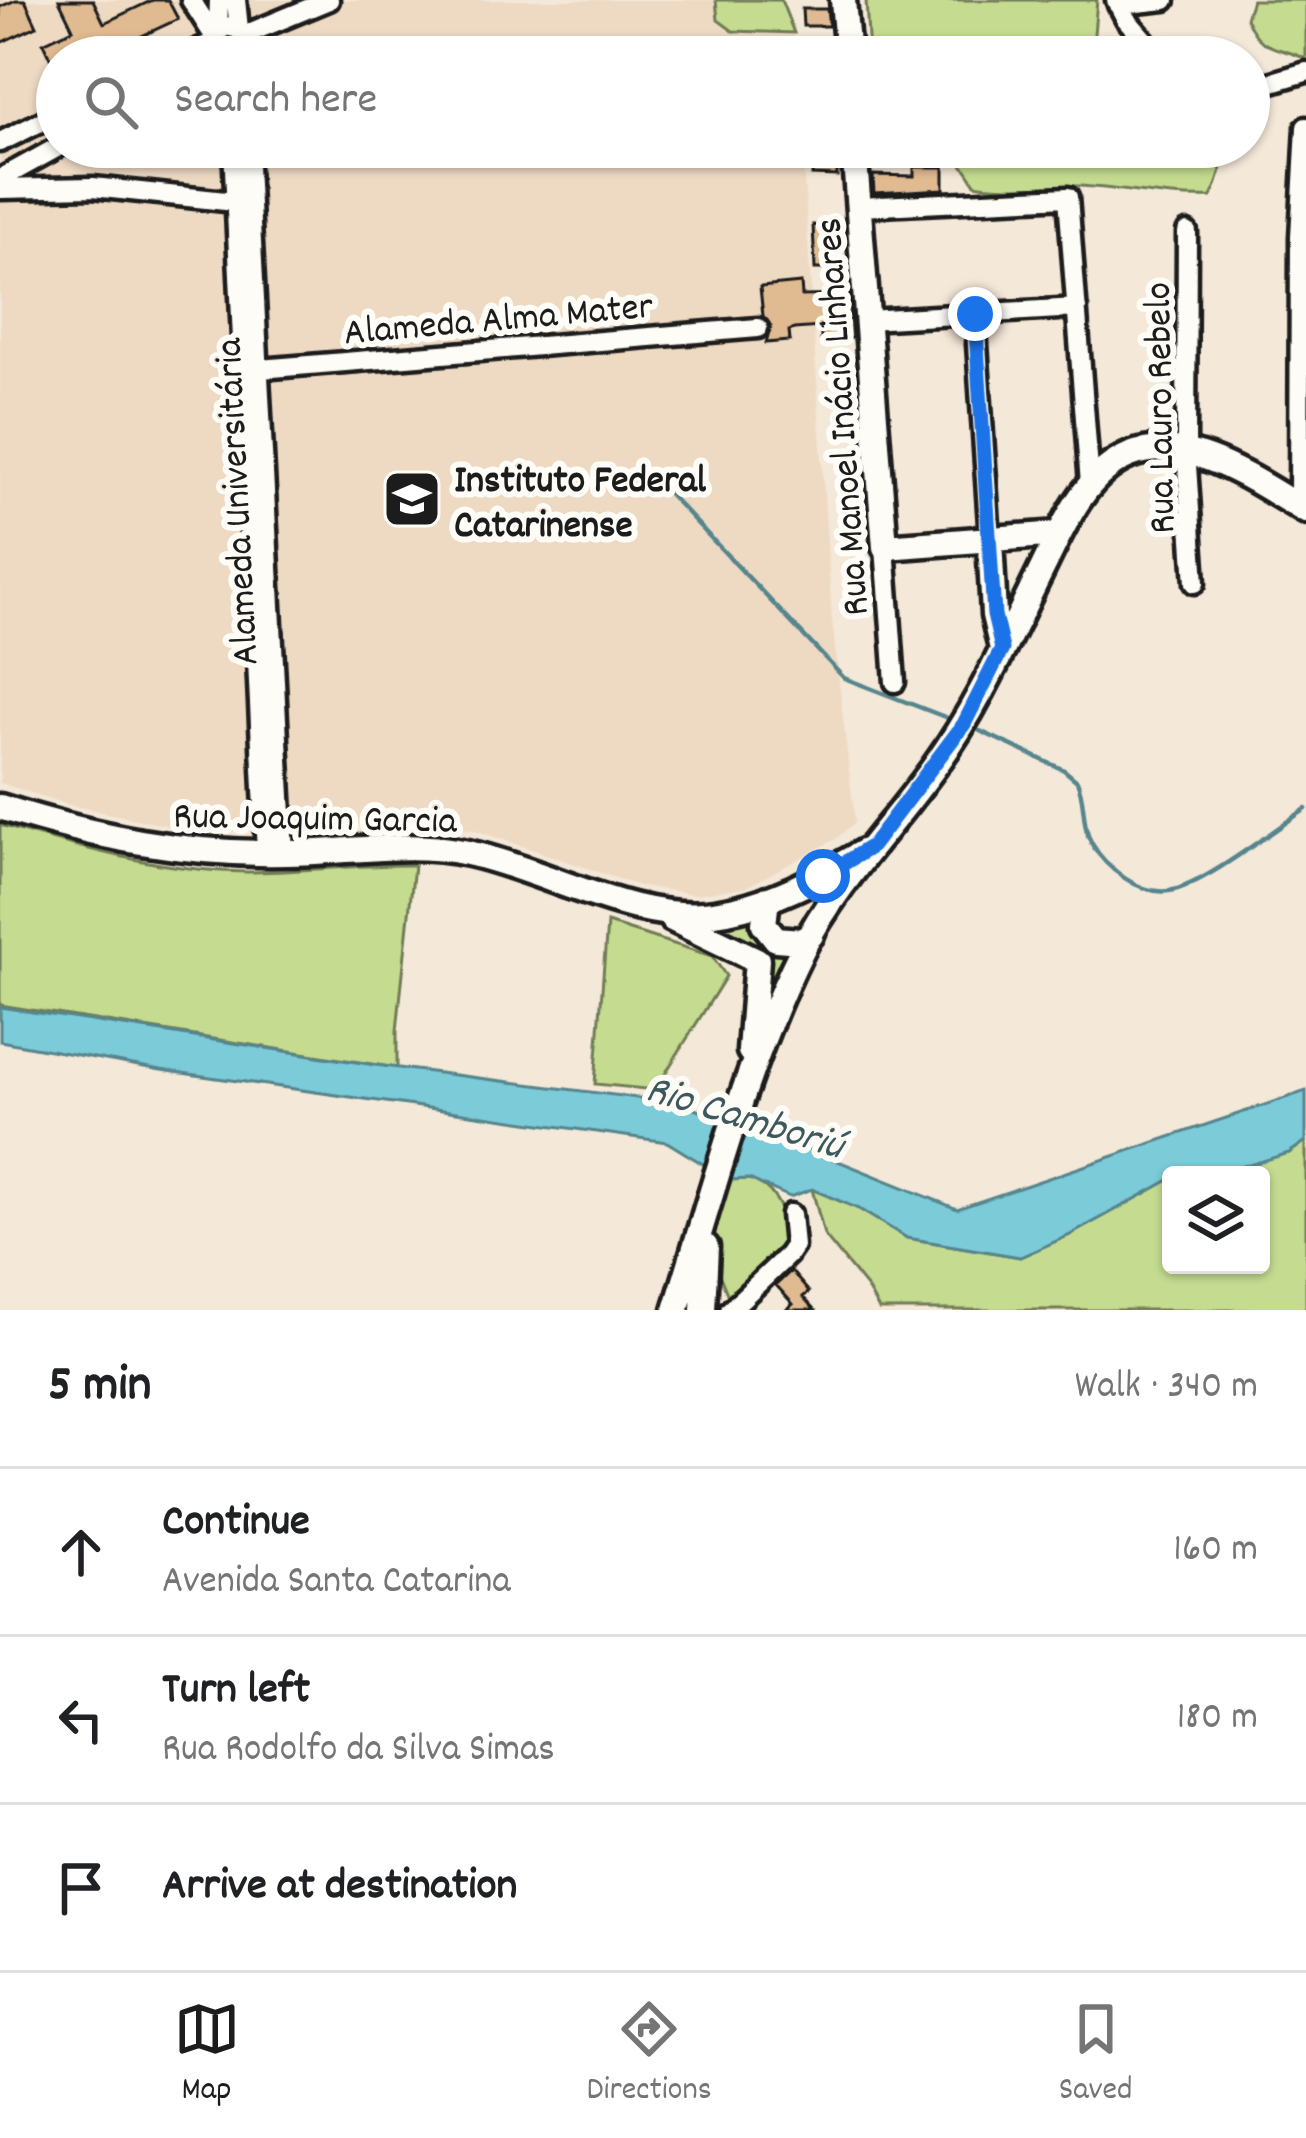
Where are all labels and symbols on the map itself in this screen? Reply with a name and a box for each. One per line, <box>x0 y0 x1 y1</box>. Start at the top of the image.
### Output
street label: Rua Manoel Inácio Linhares <box>804 216 887 617</box>
street label: Alameda Alma Mater <box>342 282 656 363</box>
street label: Rua Lauro Rebelo <box>1134 282 1193 534</box>
route end <box>948 287 1002 341</box>
street label: Alameda Universitária <box>204 336 277 667</box>
place label: Instituto Federal Catarinense <box>454 456 707 556</box>
school or university icon: Instituto Federal Catarinense <box>381 468 443 530</box>
street label: Rua Joaquim Garcia <box>173 792 458 851</box>
route start <box>796 849 850 903</box>
water label: Rio Camboriú <box>638 1062 855 1181</box>

